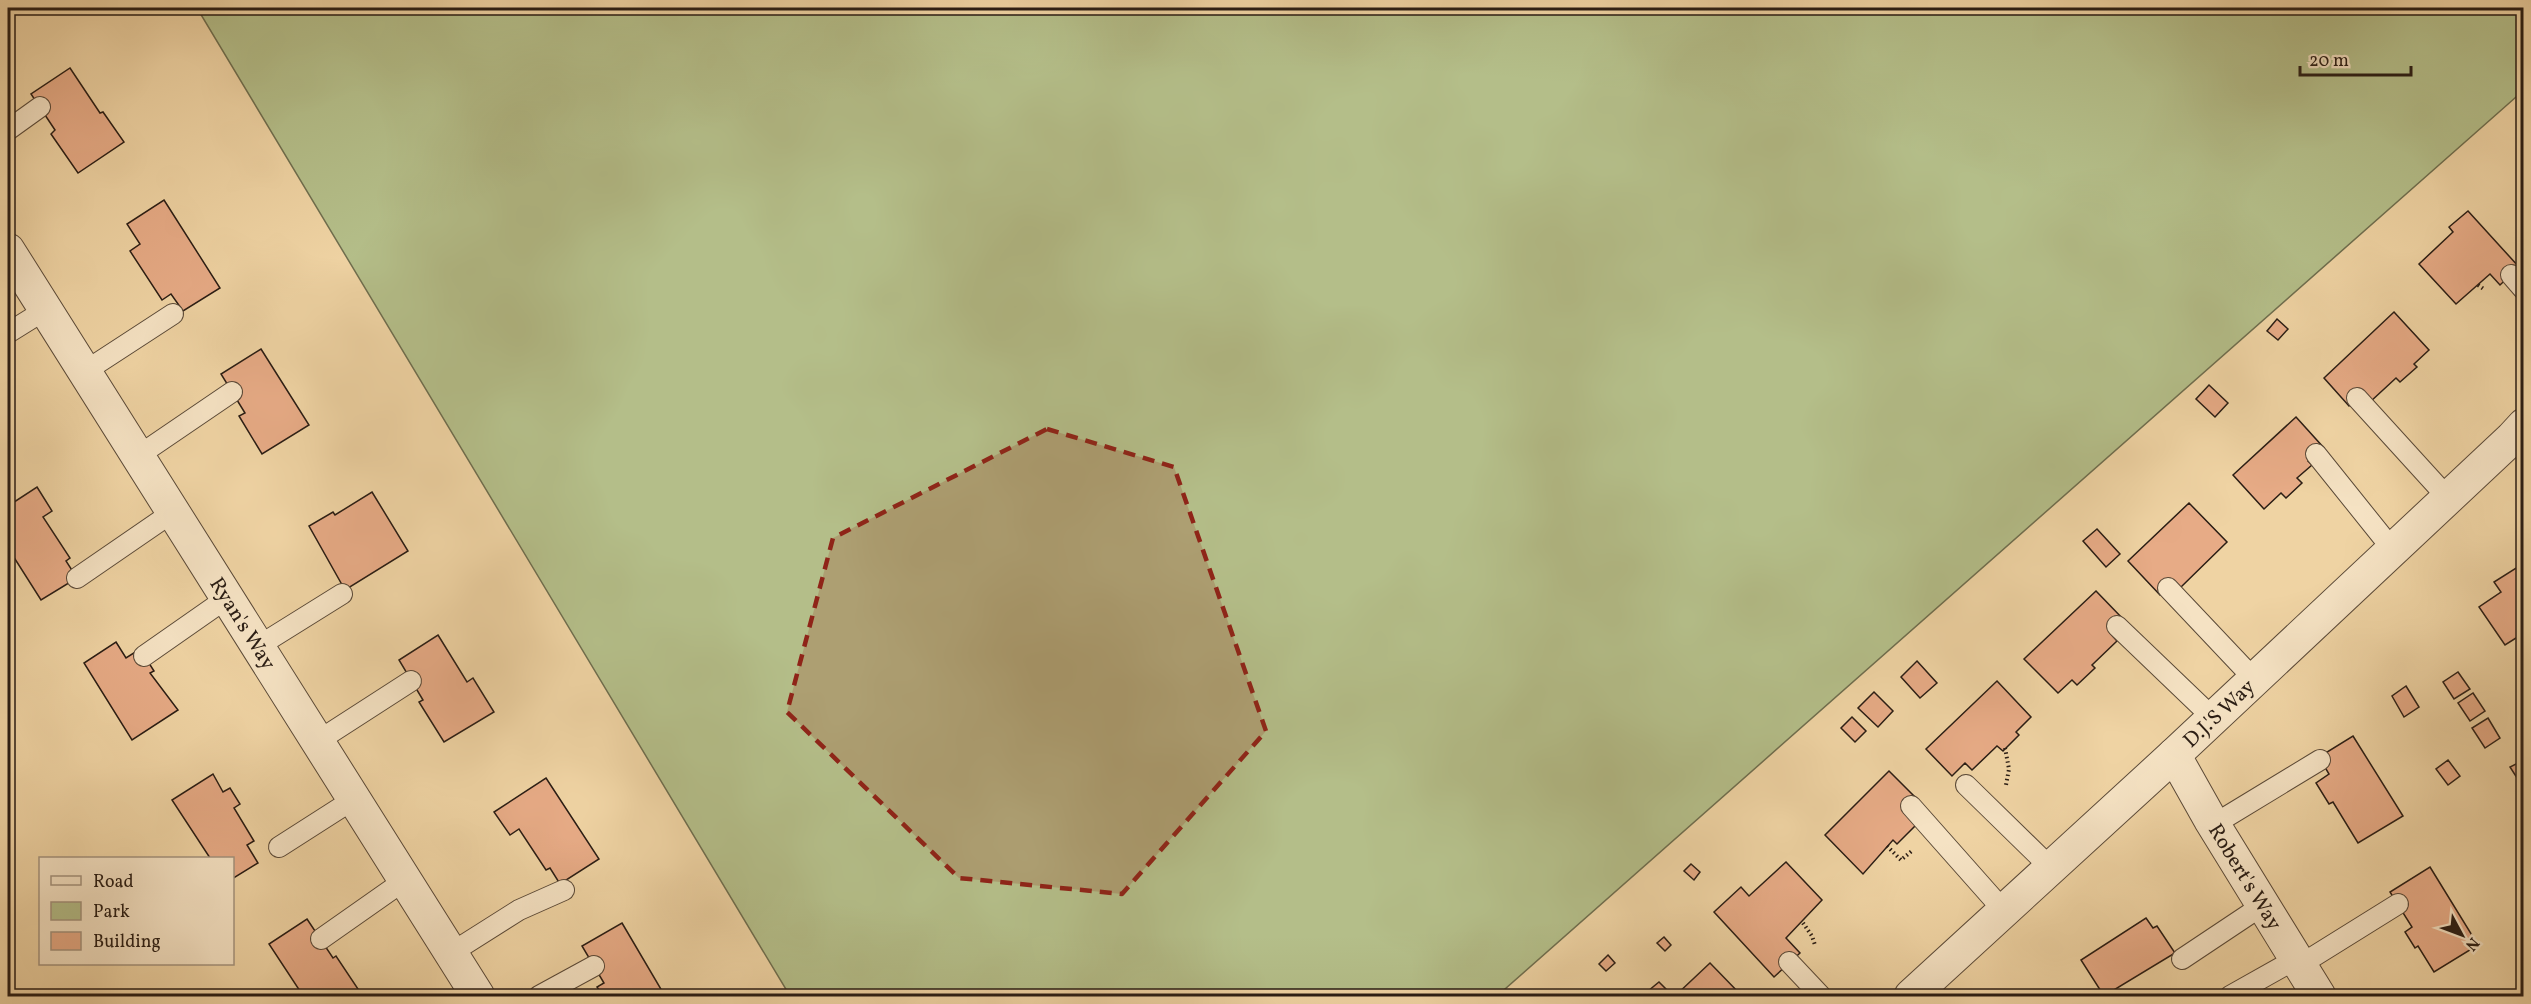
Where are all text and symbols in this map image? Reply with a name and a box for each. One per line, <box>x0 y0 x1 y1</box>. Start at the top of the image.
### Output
scale bar <box>2300 39 2411 77</box>
text: 20 m <box>2309 49 2349 74</box>
street label: Ryan's Way <box>202 572 282 676</box>
street label: D.J.'S Way <box>2177 673 2263 755</box>
street label: Robert's Way <box>2200 819 2288 937</box>
legend <box>39 857 234 965</box>
text: Road <box>93 870 134 895</box>
text: Park <box>93 900 130 925</box>
north arrow <box>2432 905 2492 965</box>
text: Building <box>93 930 161 955</box>
text: N <box>2459 932 2484 955</box>

